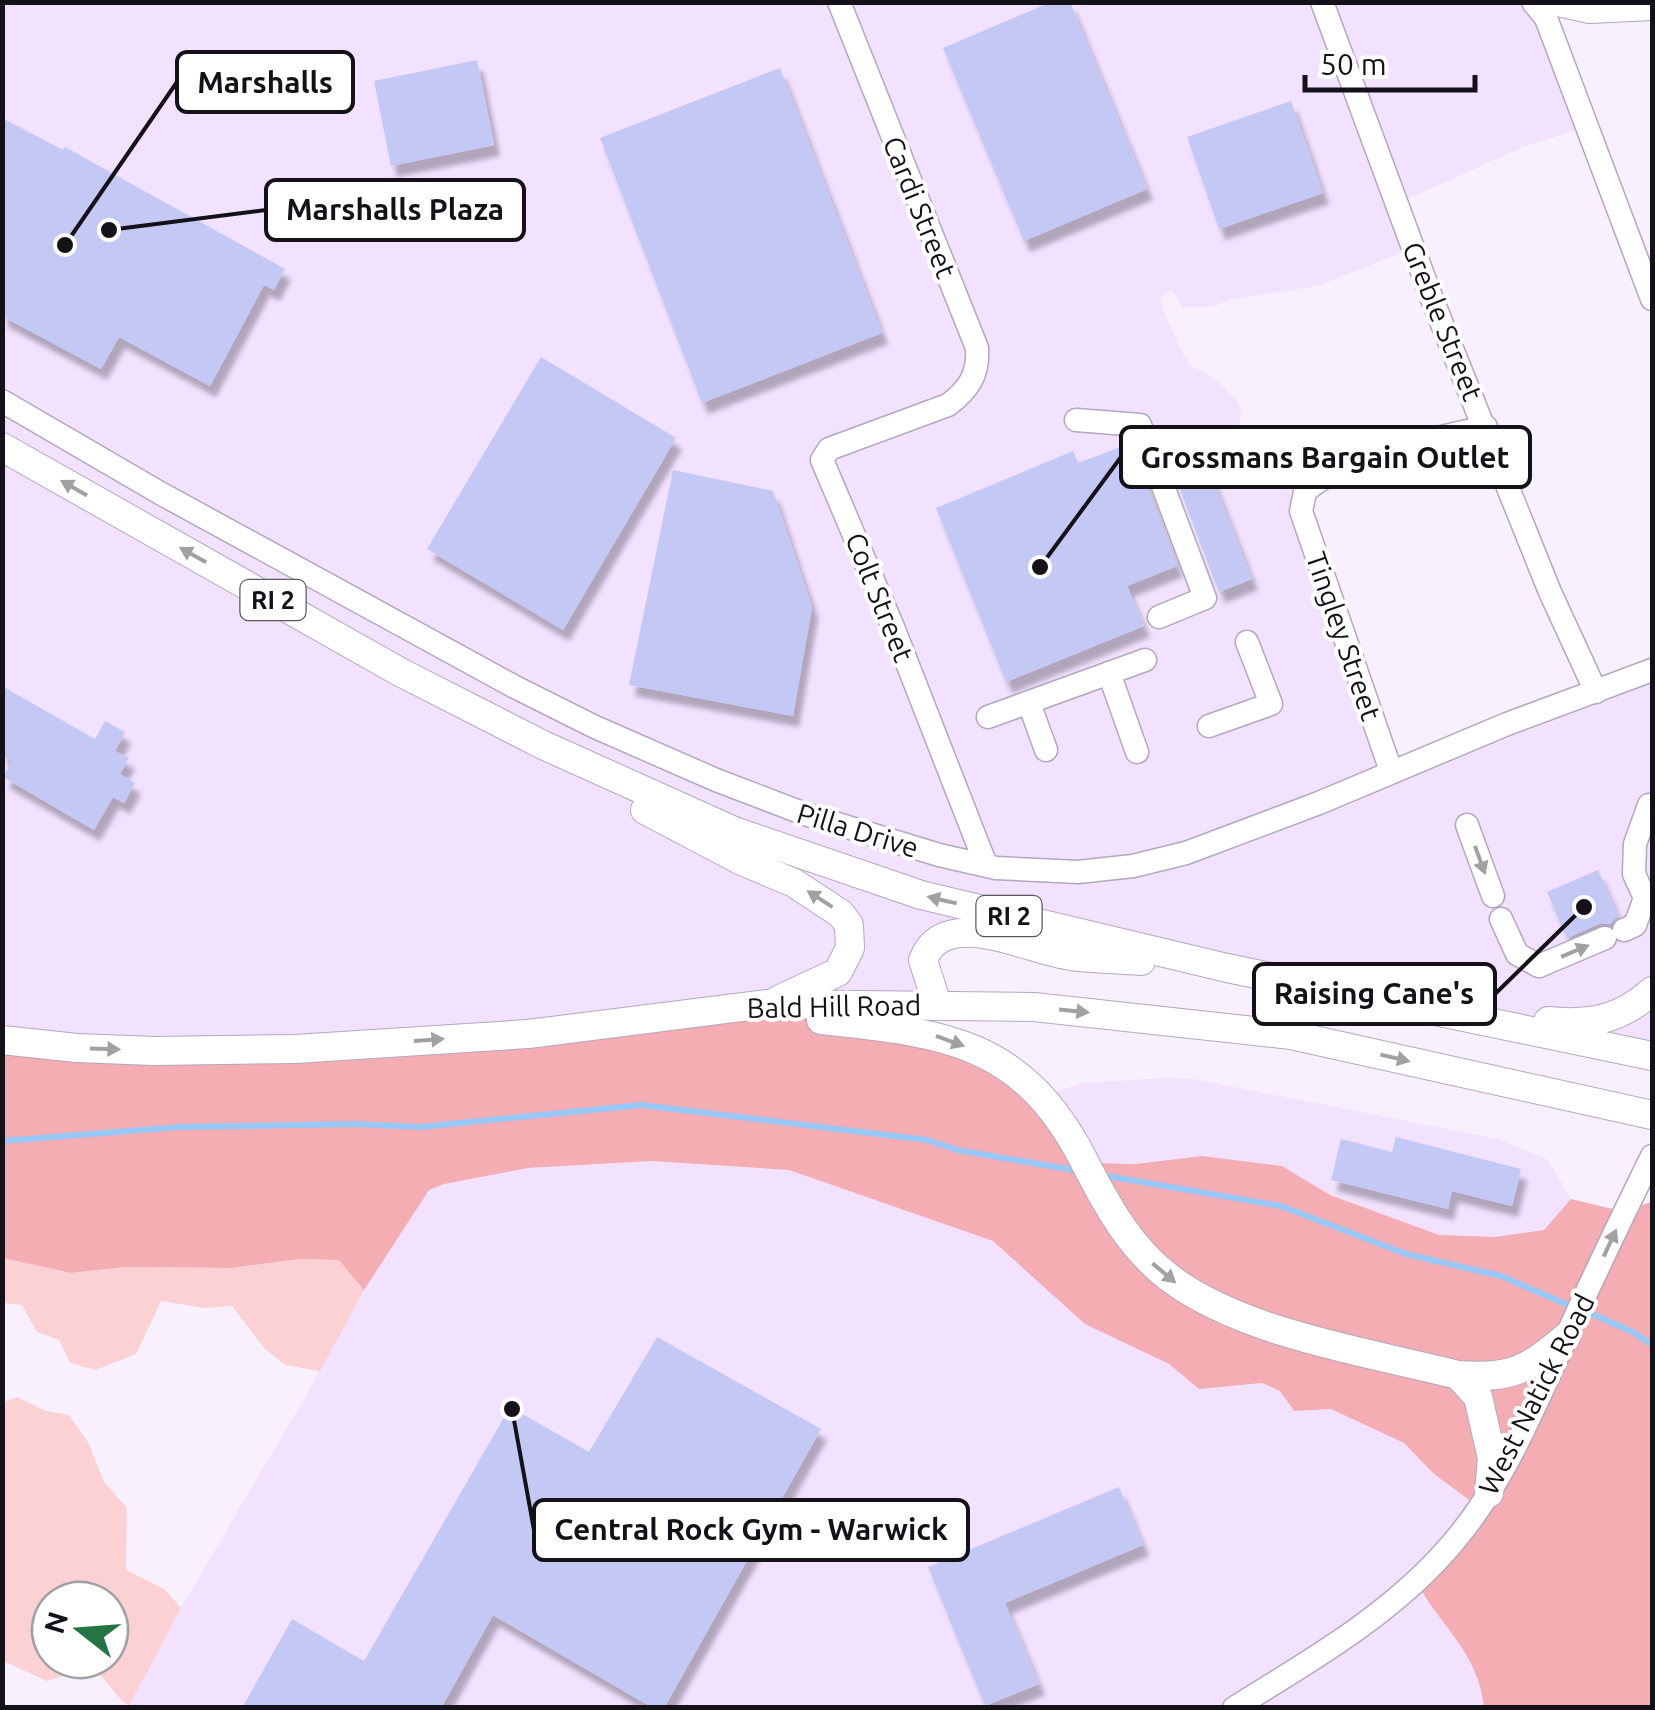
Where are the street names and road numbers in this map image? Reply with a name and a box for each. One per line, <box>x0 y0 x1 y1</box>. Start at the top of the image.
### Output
street label: Cardi Street <box>878 132 962 282</box>
street label: Greble Street <box>1397 237 1489 405</box>
street label: Colt Street <box>840 528 920 666</box>
street label: Tingley Street <box>1301 548 1387 724</box>
road number: RI 2 <box>240 580 306 620</box>
street label: Pilla Drive <box>794 797 922 863</box>
road number: RI 2 <box>976 896 1042 936</box>
street label: Bald Hill Road <box>747 989 921 1023</box>
street label: West Natick Road <box>1472 1289 1600 1499</box>

